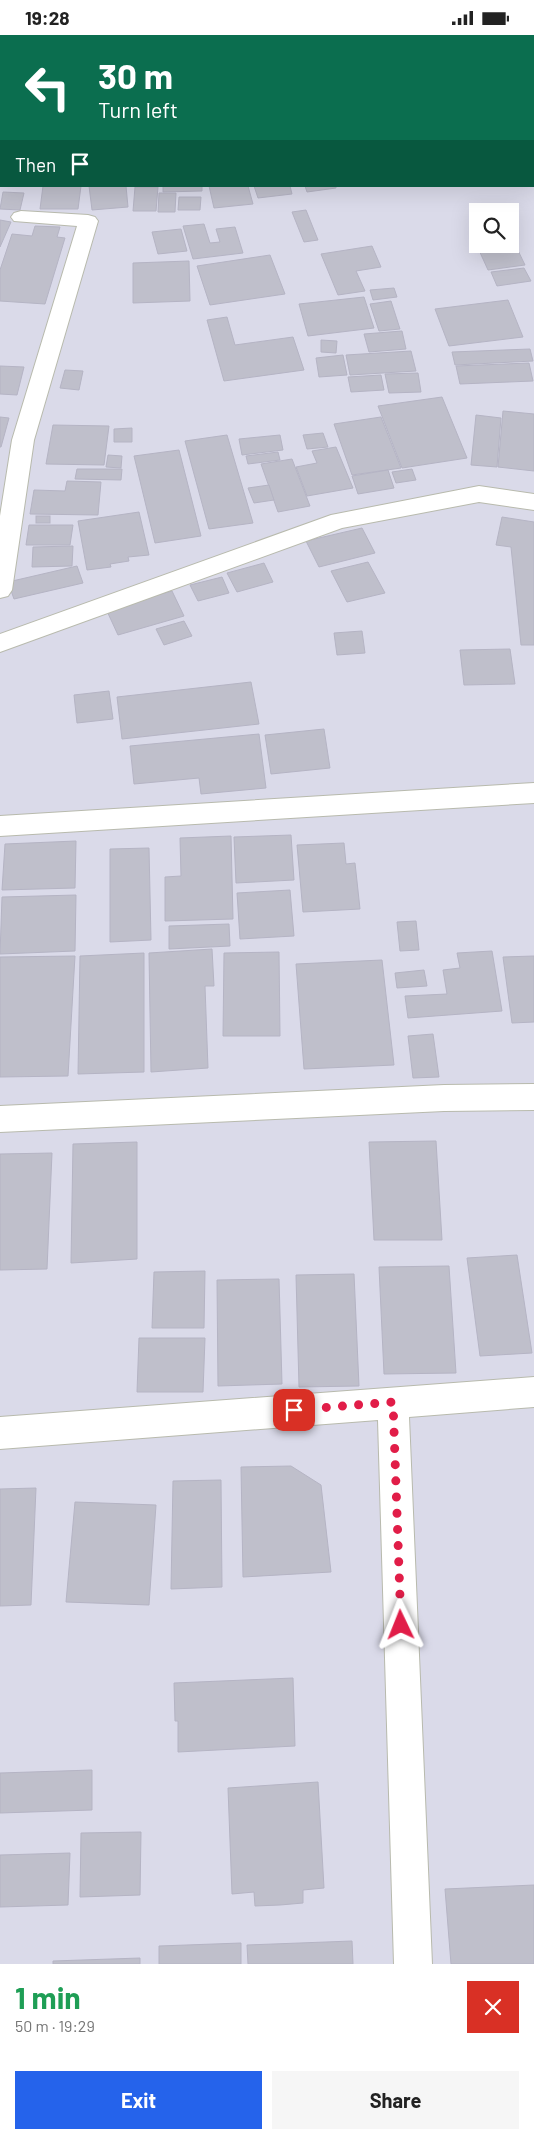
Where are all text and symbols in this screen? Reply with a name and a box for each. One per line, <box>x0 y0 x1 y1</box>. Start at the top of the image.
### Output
text: 19:28 <box>25 6 70 29</box>
text: 30 m <box>98 54 173 96</box>
icon: left <box>15 55 80 120</box>
text: Turn left <box>98 96 178 122</box>
icon: arrive <box>66 150 94 178</box>
text: Then <box>15 153 56 176</box>
map controls <box>469 203 519 253</box>
button: search <box>469 203 519 253</box>
pin <box>273 1389 315 1431</box>
icon: arrive <box>280 1396 308 1424</box>
position arrow <box>374 1598 426 1650</box>
text: 1 min <box>15 1979 81 2015</box>
button: close <box>467 1981 519 2033</box>
text: 50 m · 19:29 <box>15 2016 95 2035</box>
button: Exit <box>15 2071 262 2129</box>
button: Share <box>272 2071 519 2129</box>

